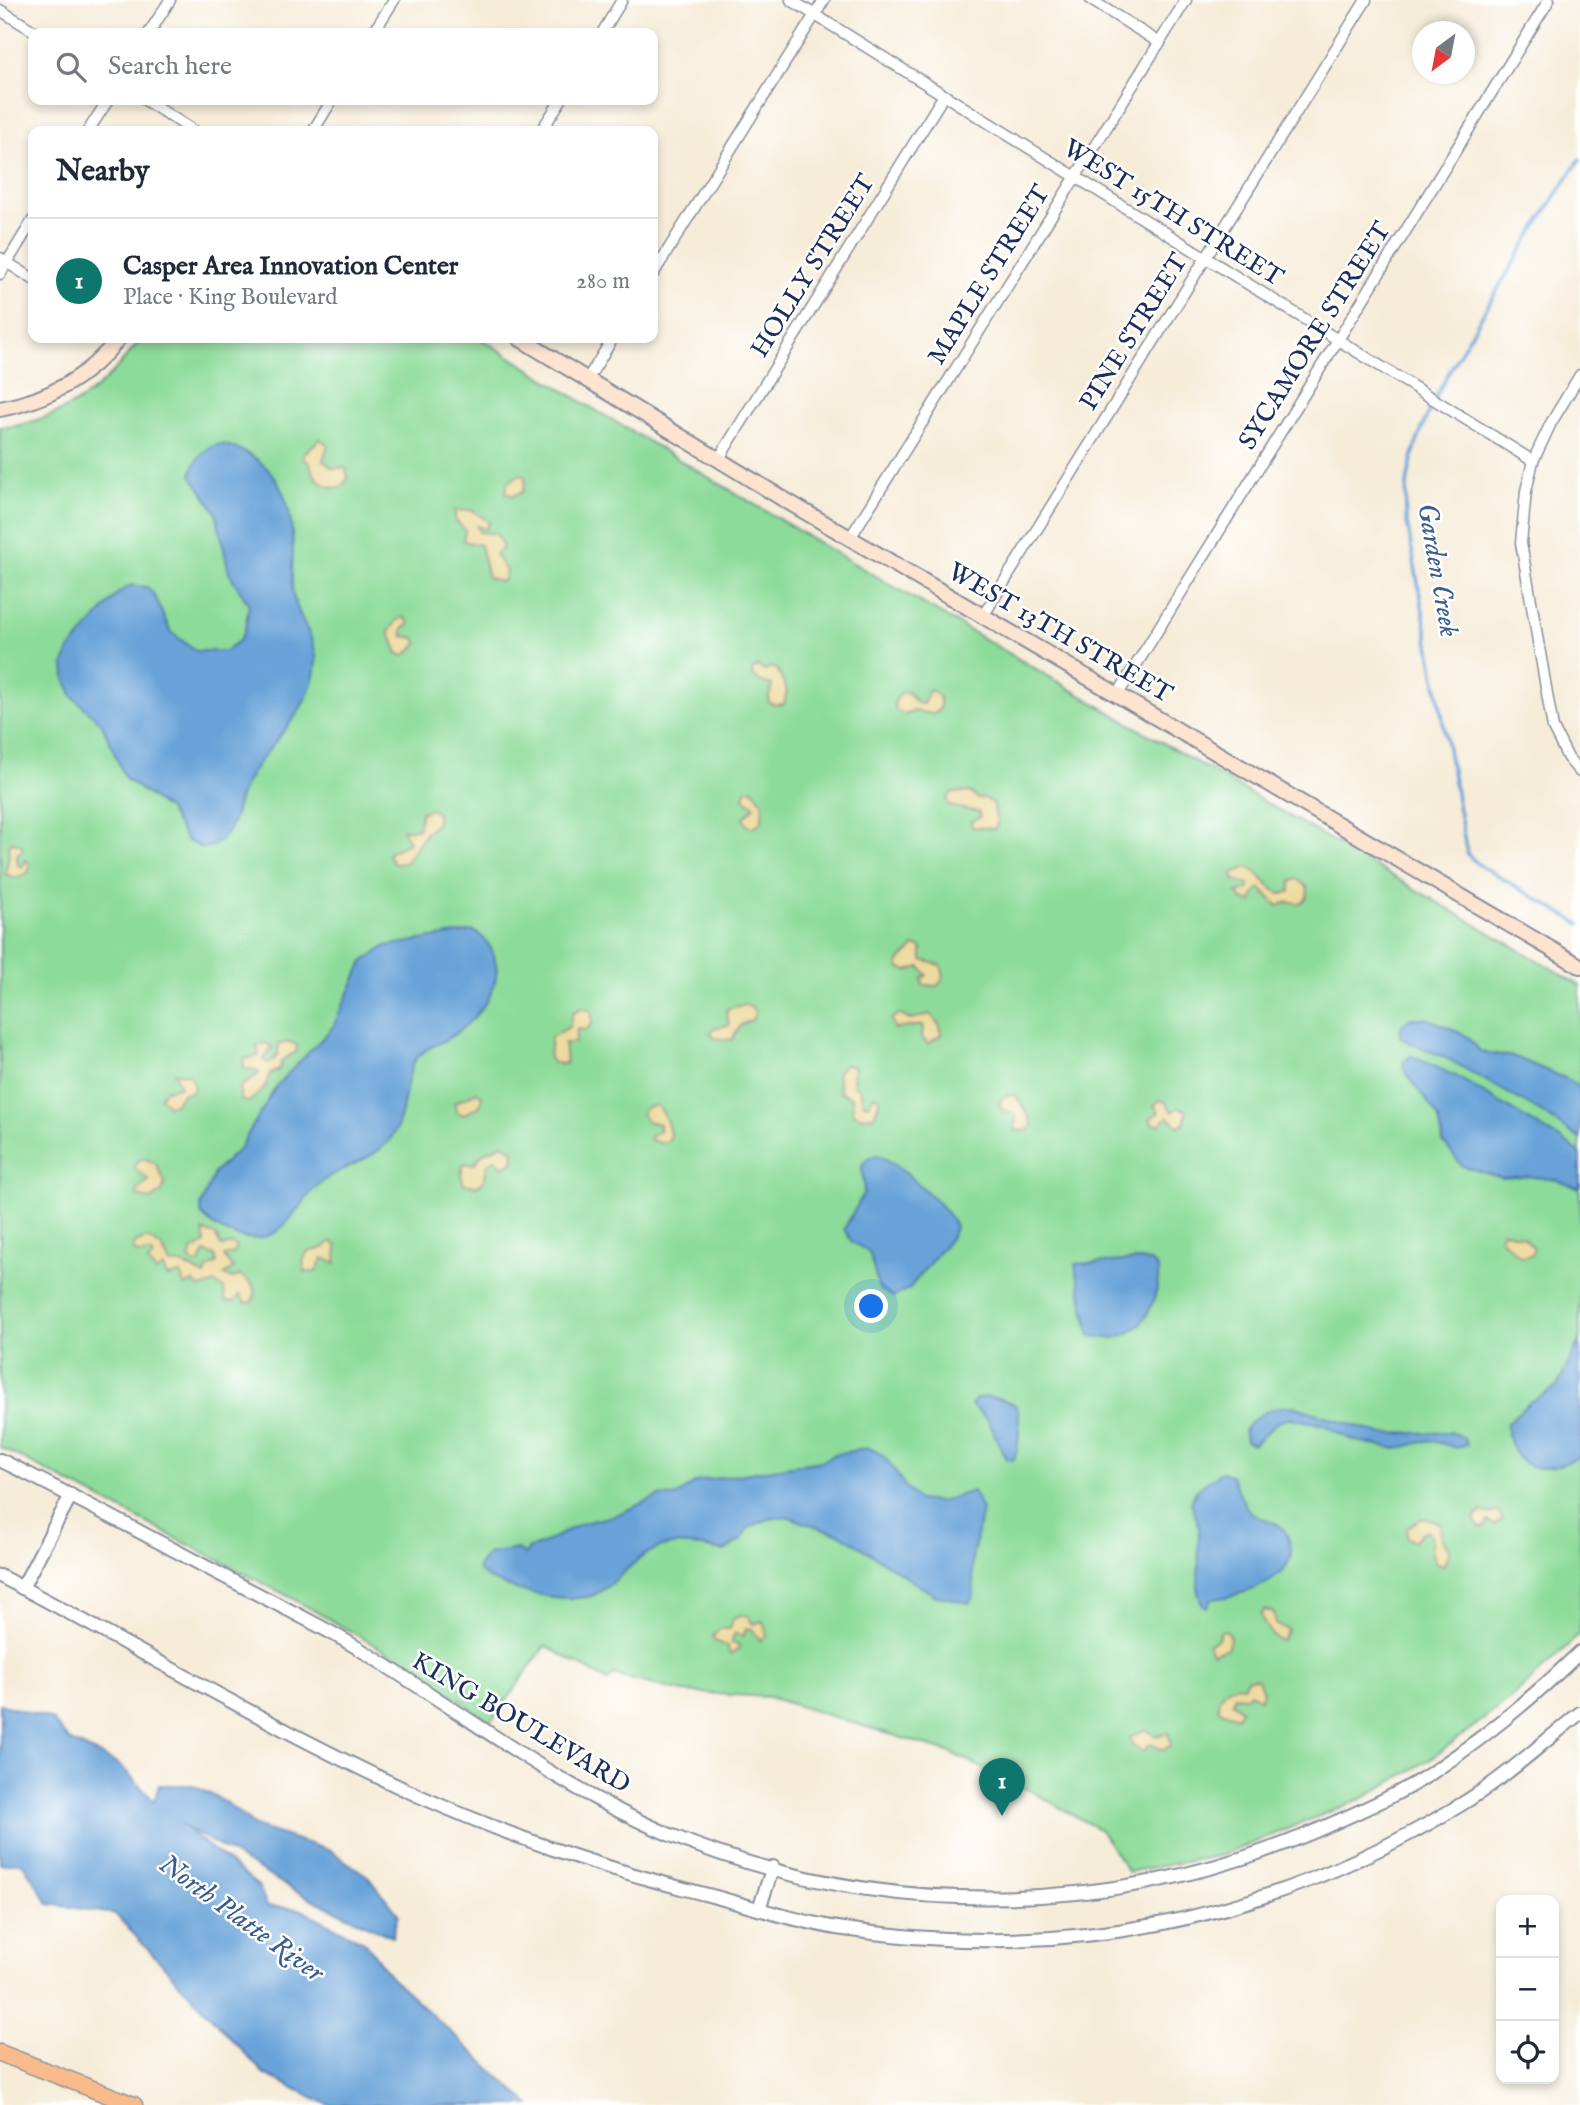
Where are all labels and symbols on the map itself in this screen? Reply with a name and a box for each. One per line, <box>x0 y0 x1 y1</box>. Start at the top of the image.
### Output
north arrow <box>1412 21 1475 84</box>
street label: WEST 15TH STREET <box>1057 132 1289 294</box>
street label: HOLLY STREET <box>743 168 883 364</box>
street label: MAPLE STREET <box>920 179 1058 371</box>
street label: SYCAMORE STREET <box>1231 216 1399 456</box>
street label: PINE STREET <box>1073 247 1196 417</box>
water label: Garden Creek <box>1408 500 1466 640</box>
street label: WEST 13TH STREET <box>942 555 1178 711</box>
your location <box>854 1289 888 1323</box>
street label: KING BOULEVARD <box>406 1645 636 1801</box>
pin: 1 <box>979 1758 1025 1816</box>
water label: North Platte River <box>152 1847 332 1992</box>

